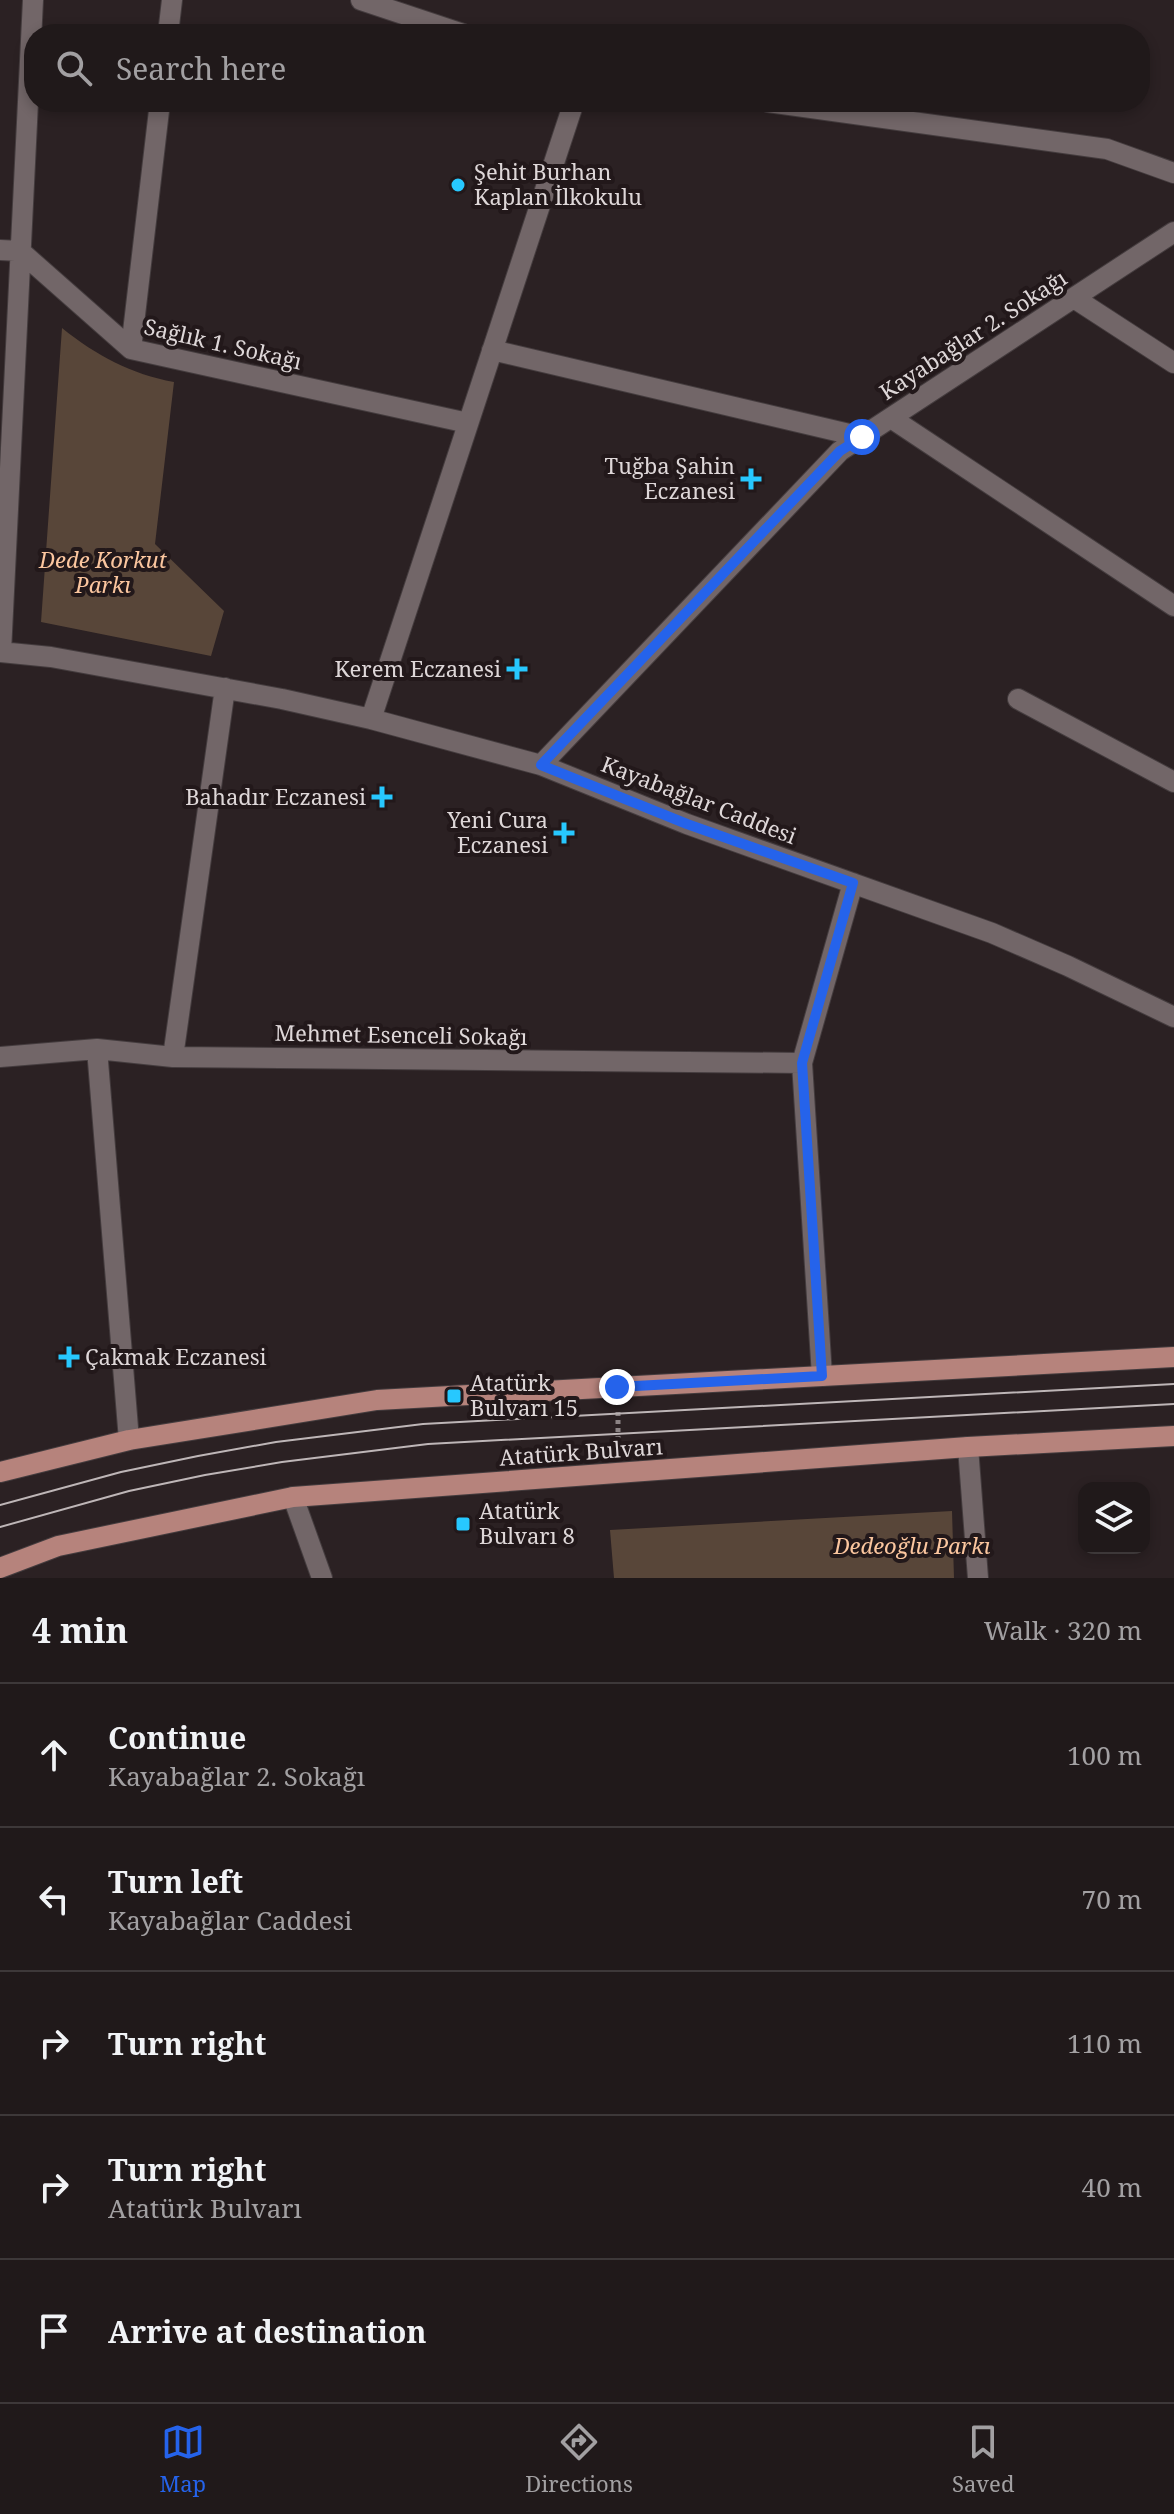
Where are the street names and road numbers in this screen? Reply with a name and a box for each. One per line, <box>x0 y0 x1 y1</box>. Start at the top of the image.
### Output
street label: Kayabağlar 2. Sokağı <box>873 262 1072 406</box>
street label: Sağlık 1. Sokağı <box>141 310 305 376</box>
street label: Kayabağlar Caddesi <box>597 748 801 850</box>
street label: Mehmet Esenceli Sokağı <box>274 1017 528 1051</box>
street label: Atatürk Bulvarı <box>498 1430 664 1472</box>

